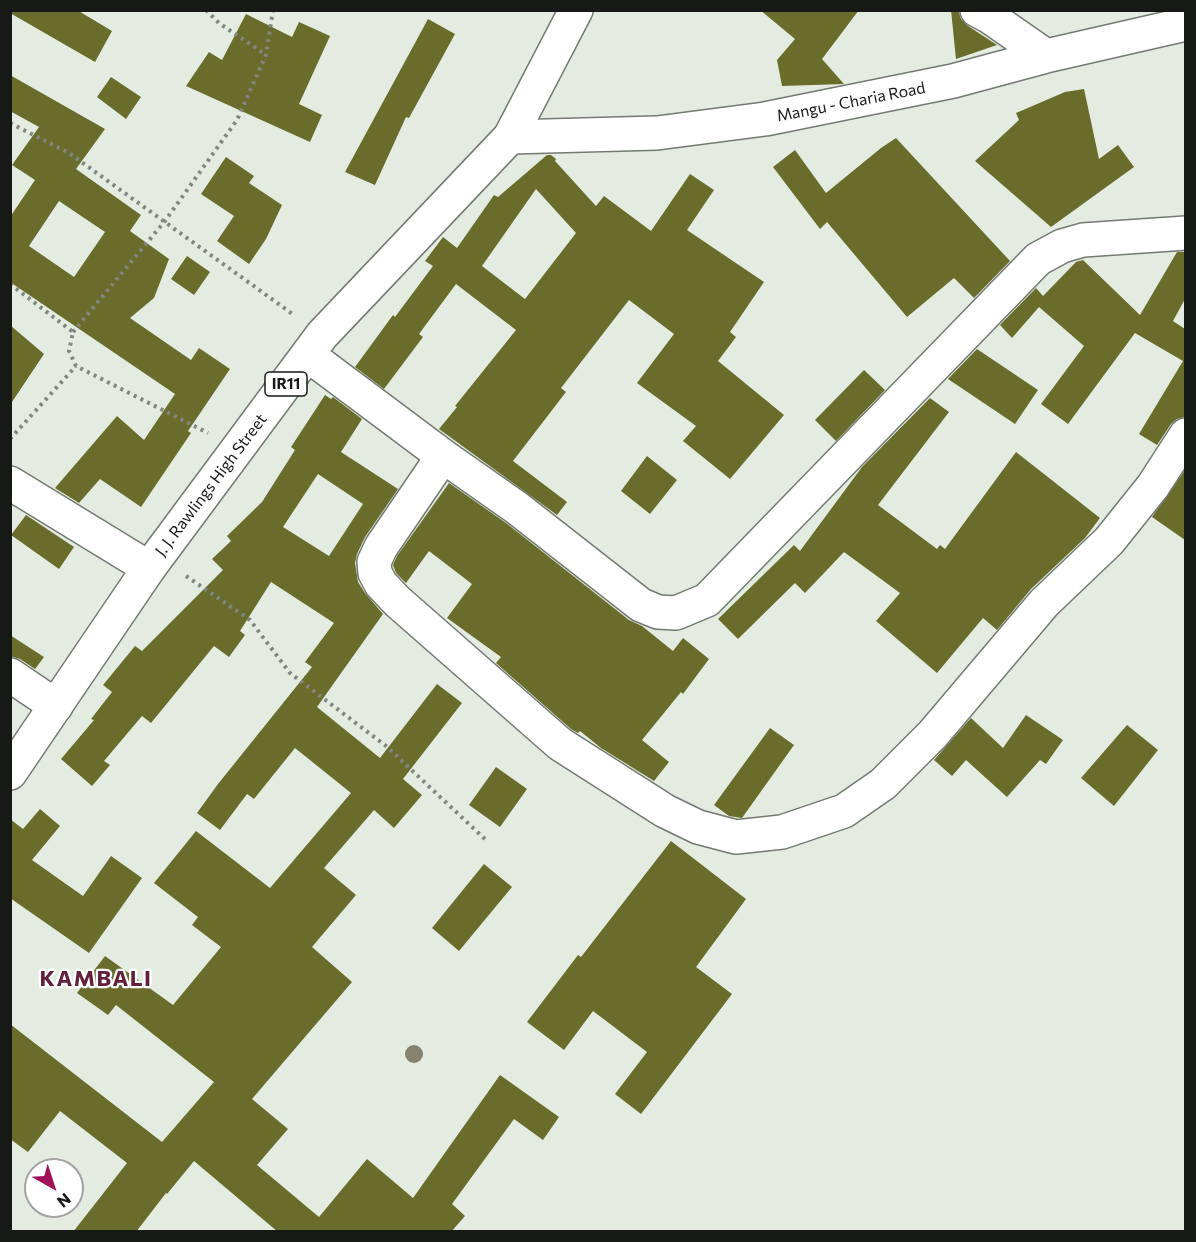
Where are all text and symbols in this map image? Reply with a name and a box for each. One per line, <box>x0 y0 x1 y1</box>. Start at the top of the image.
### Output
street label: Mangu - Charia Road <box>775 78 927 126</box>
road number: IR11 <box>265 372 307 396</box>
street label: J. J. Rawlings High Street <box>151 410 271 560</box>
district label: KAMBALI <box>40 966 152 992</box>
north arrow <box>24 1158 84 1218</box>
text: N <box>54 1190 75 1212</box>

